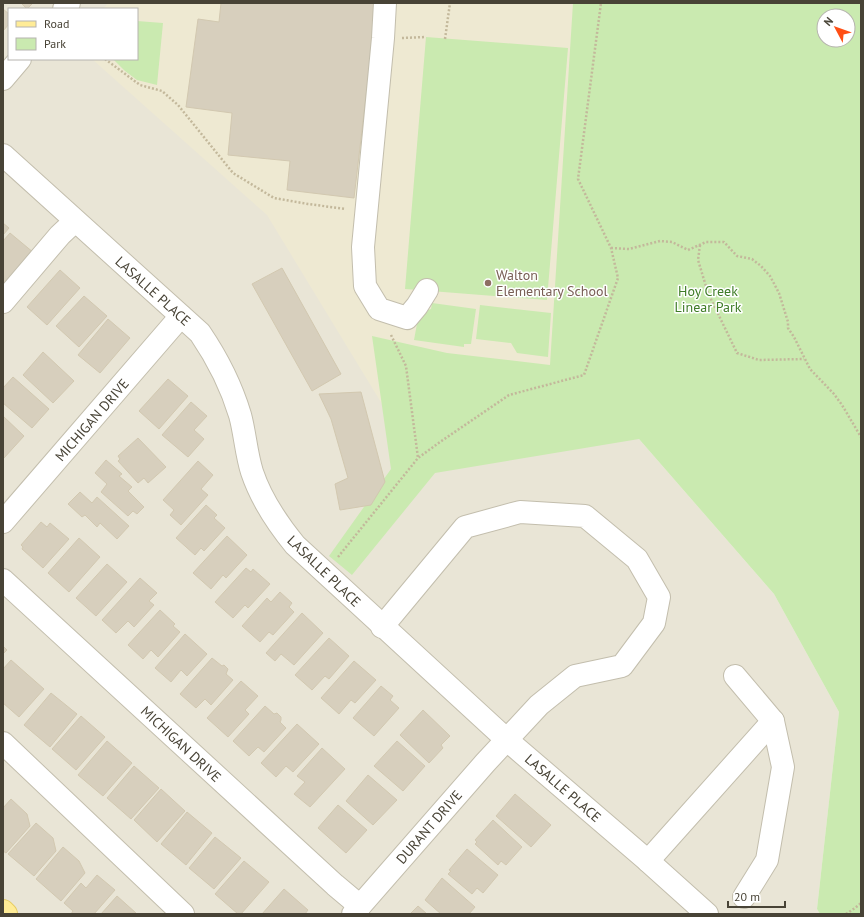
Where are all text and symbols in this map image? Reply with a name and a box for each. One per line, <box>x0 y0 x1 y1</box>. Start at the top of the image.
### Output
legend <box>8 8 138 60</box>
north arrow <box>816 8 856 48</box>
text: N <box>821 14 836 29</box>
text: Road <box>44 16 69 31</box>
text: Park <box>44 36 66 51</box>
street label: LASALLE PLACE <box>112 252 194 330</box>
place label: Walton Elementary School <box>496 266 608 300</box>
marker: Walton Elementary School <box>483 278 493 288</box>
park label: Hoy Creek Linear Park <box>675 282 742 316</box>
street label: MICHIGAN DRIVE <box>51 375 133 465</box>
street label: LASALLE PLACE <box>283 531 365 611</box>
street label: MICHIGAN DRIVE <box>137 702 225 786</box>
street label: LASALLE PLACE <box>521 750 605 826</box>
street label: DURANT DRIVE <box>392 786 466 868</box>
scale bar <box>728 883 785 909</box>
text: 20 m <box>734 889 760 904</box>

